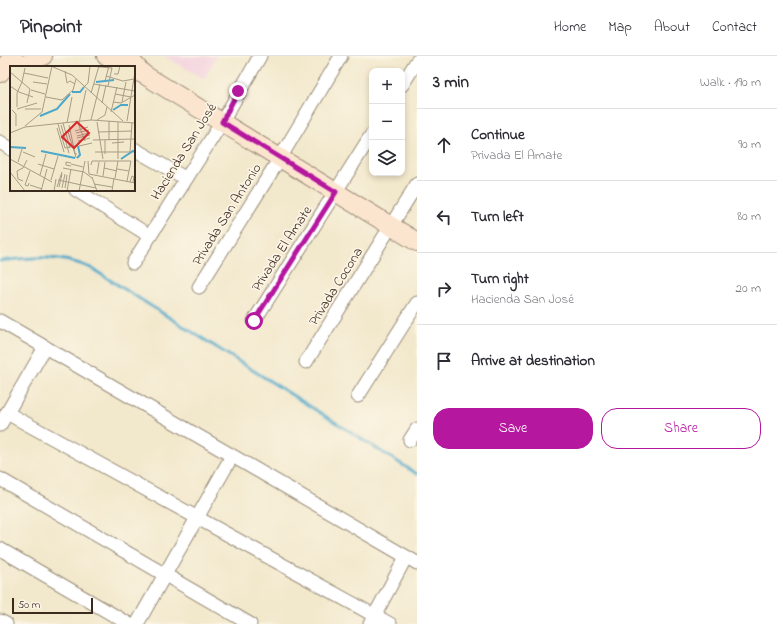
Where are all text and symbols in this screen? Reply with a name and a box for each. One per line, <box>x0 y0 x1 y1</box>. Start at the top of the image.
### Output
text: Pinpoint <box>20 14 82 41</box>
text: Home <box>554 17 586 38</box>
text: Map <box>608 17 632 38</box>
text: About <box>654 17 690 38</box>
text: Contact <box>712 17 757 38</box>
inset map <box>10 66 135 191</box>
map controls <box>369 68 405 176</box>
button: + <box>369 68 405 104</box>
text: 3 min <box>433 70 469 95</box>
text: Walk · 190 m <box>700 73 761 92</box>
route end <box>229 82 247 100</box>
street label: Hacienda San José <box>146 99 223 204</box>
button: − <box>369 104 405 140</box>
text: Continue <box>471 124 525 146</box>
icon: ahead <box>433 134 455 156</box>
text: 90 m <box>738 135 761 154</box>
button: layers <box>369 140 405 176</box>
text: Privada El Amate <box>471 146 562 165</box>
street label: Privada San Antonio <box>187 160 267 270</box>
street label: Privada El Amate <box>247 201 318 296</box>
icon: left <box>433 206 455 228</box>
text: Turn left <box>471 206 524 228</box>
text: 80 m <box>737 207 761 226</box>
street label: Privada Cocona <box>304 244 369 330</box>
text: Turn right <box>471 268 529 290</box>
icon: right <box>433 278 455 300</box>
text: 20 m <box>736 279 761 298</box>
text: Hacienda San José <box>471 290 574 309</box>
route start <box>245 312 263 330</box>
icon: arrive <box>433 350 455 372</box>
text: Arrive at destination <box>471 350 595 372</box>
button: Save <box>433 408 593 449</box>
button: Share <box>601 408 761 449</box>
scale bar <box>12 596 93 615</box>
text: 50 m <box>18 597 40 613</box>

